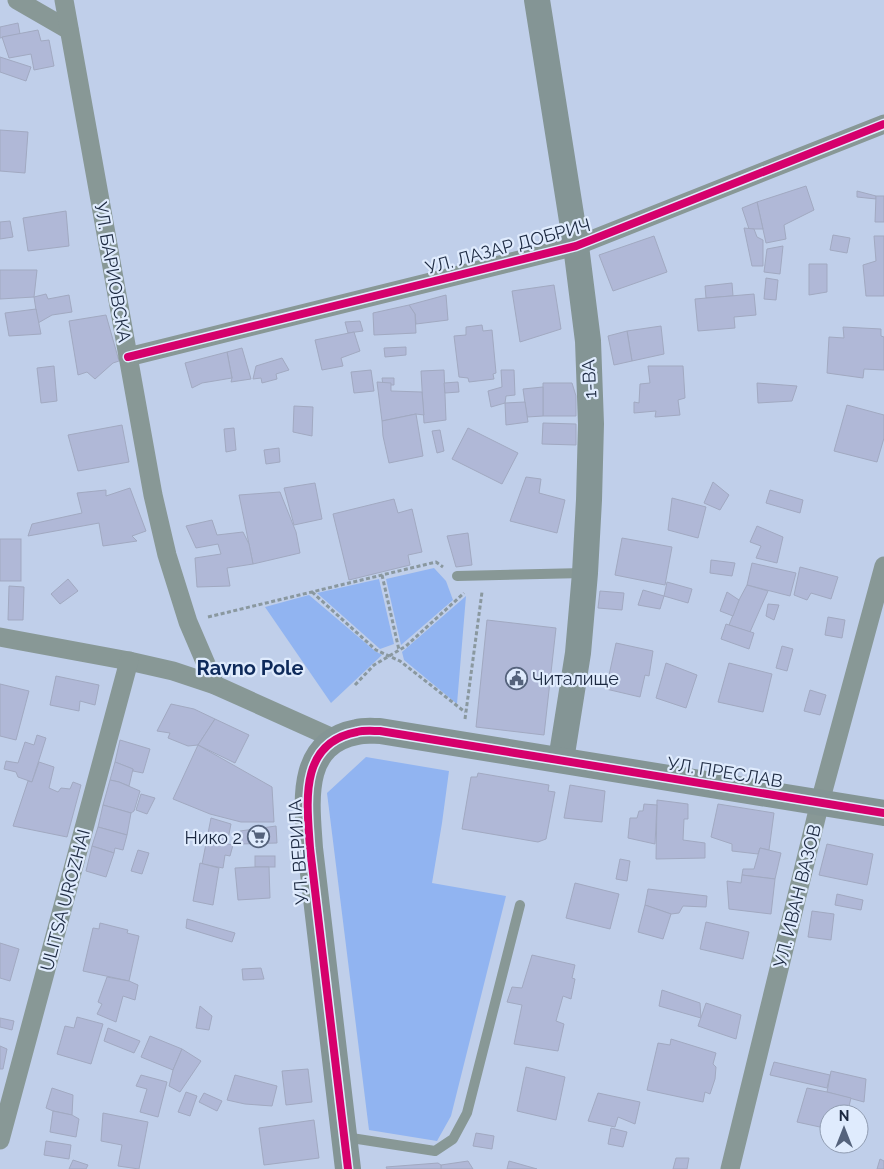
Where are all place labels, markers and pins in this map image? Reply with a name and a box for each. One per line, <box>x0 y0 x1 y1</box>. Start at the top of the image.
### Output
public building icon: Читалище <box>504 666 528 690</box>
place label: Читалище <box>532 668 619 689</box>
supermarket icon: Нико 2 <box>246 825 270 849</box>
place label: Нико 2 <box>184 827 242 848</box>

